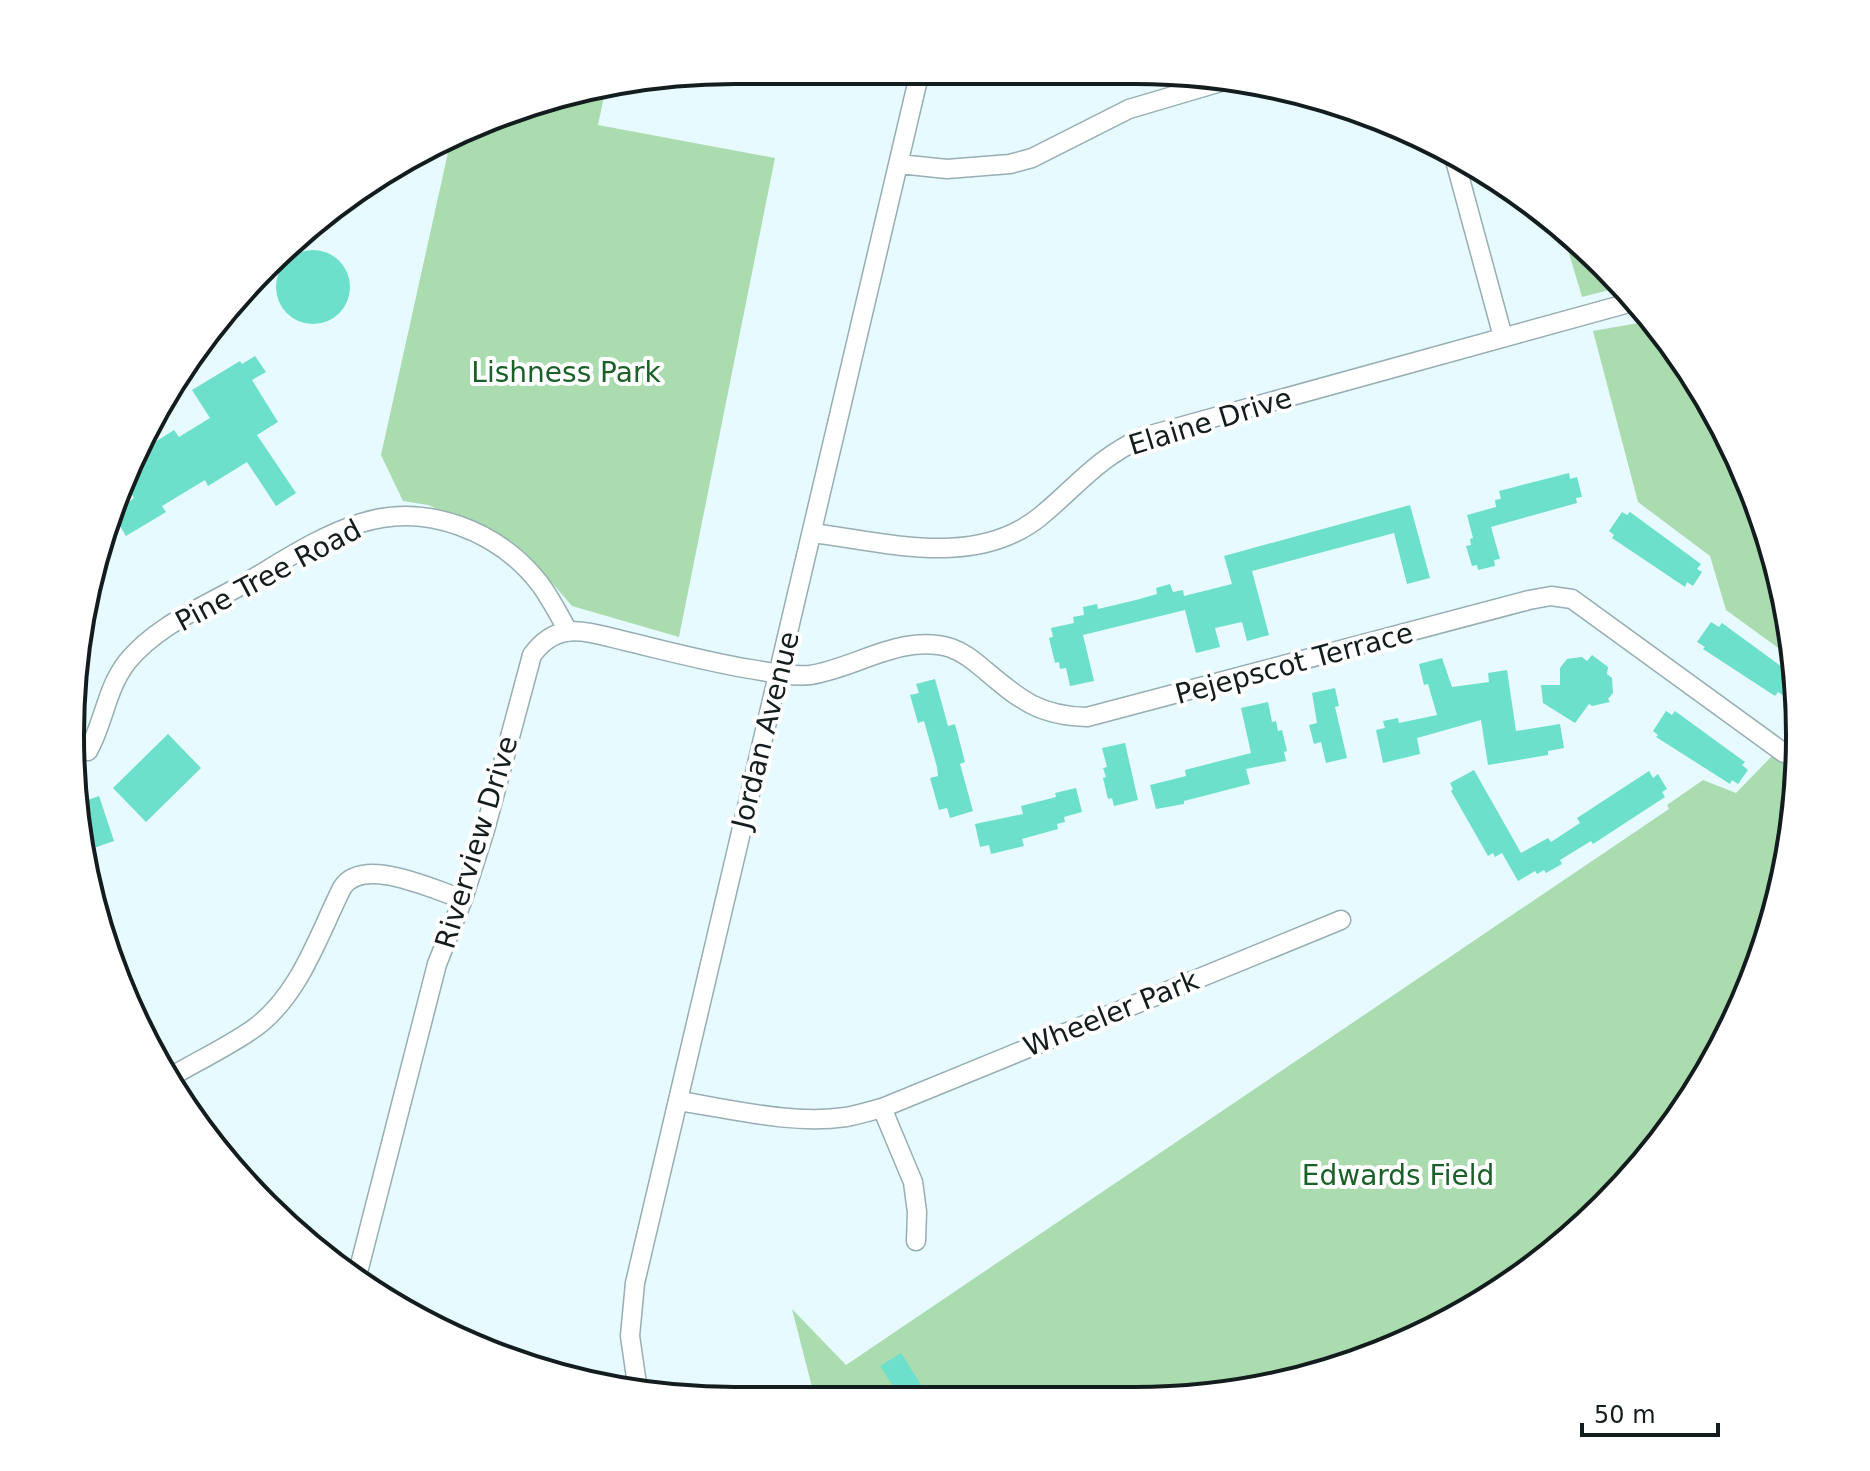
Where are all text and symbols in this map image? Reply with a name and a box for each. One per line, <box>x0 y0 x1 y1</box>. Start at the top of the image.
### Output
park label: Lishness Park <box>471 356 661 389</box>
street label: Elaine Drive <box>1125 381 1296 462</box>
street label: Pine Tree Road <box>170 513 367 638</box>
street label: Pejepscot Terrace <box>1172 616 1417 711</box>
street label: Jordan Avenue <box>725 628 806 834</box>
street label: Riverview Drive <box>428 732 525 952</box>
street label: Wheeler Park <box>1019 963 1204 1064</box>
park label: Edwards Field <box>1302 1159 1494 1192</box>
scale bar <box>1582 1387 1718 1437</box>
text: 50 m <box>1594 1401 1656 1429</box>

